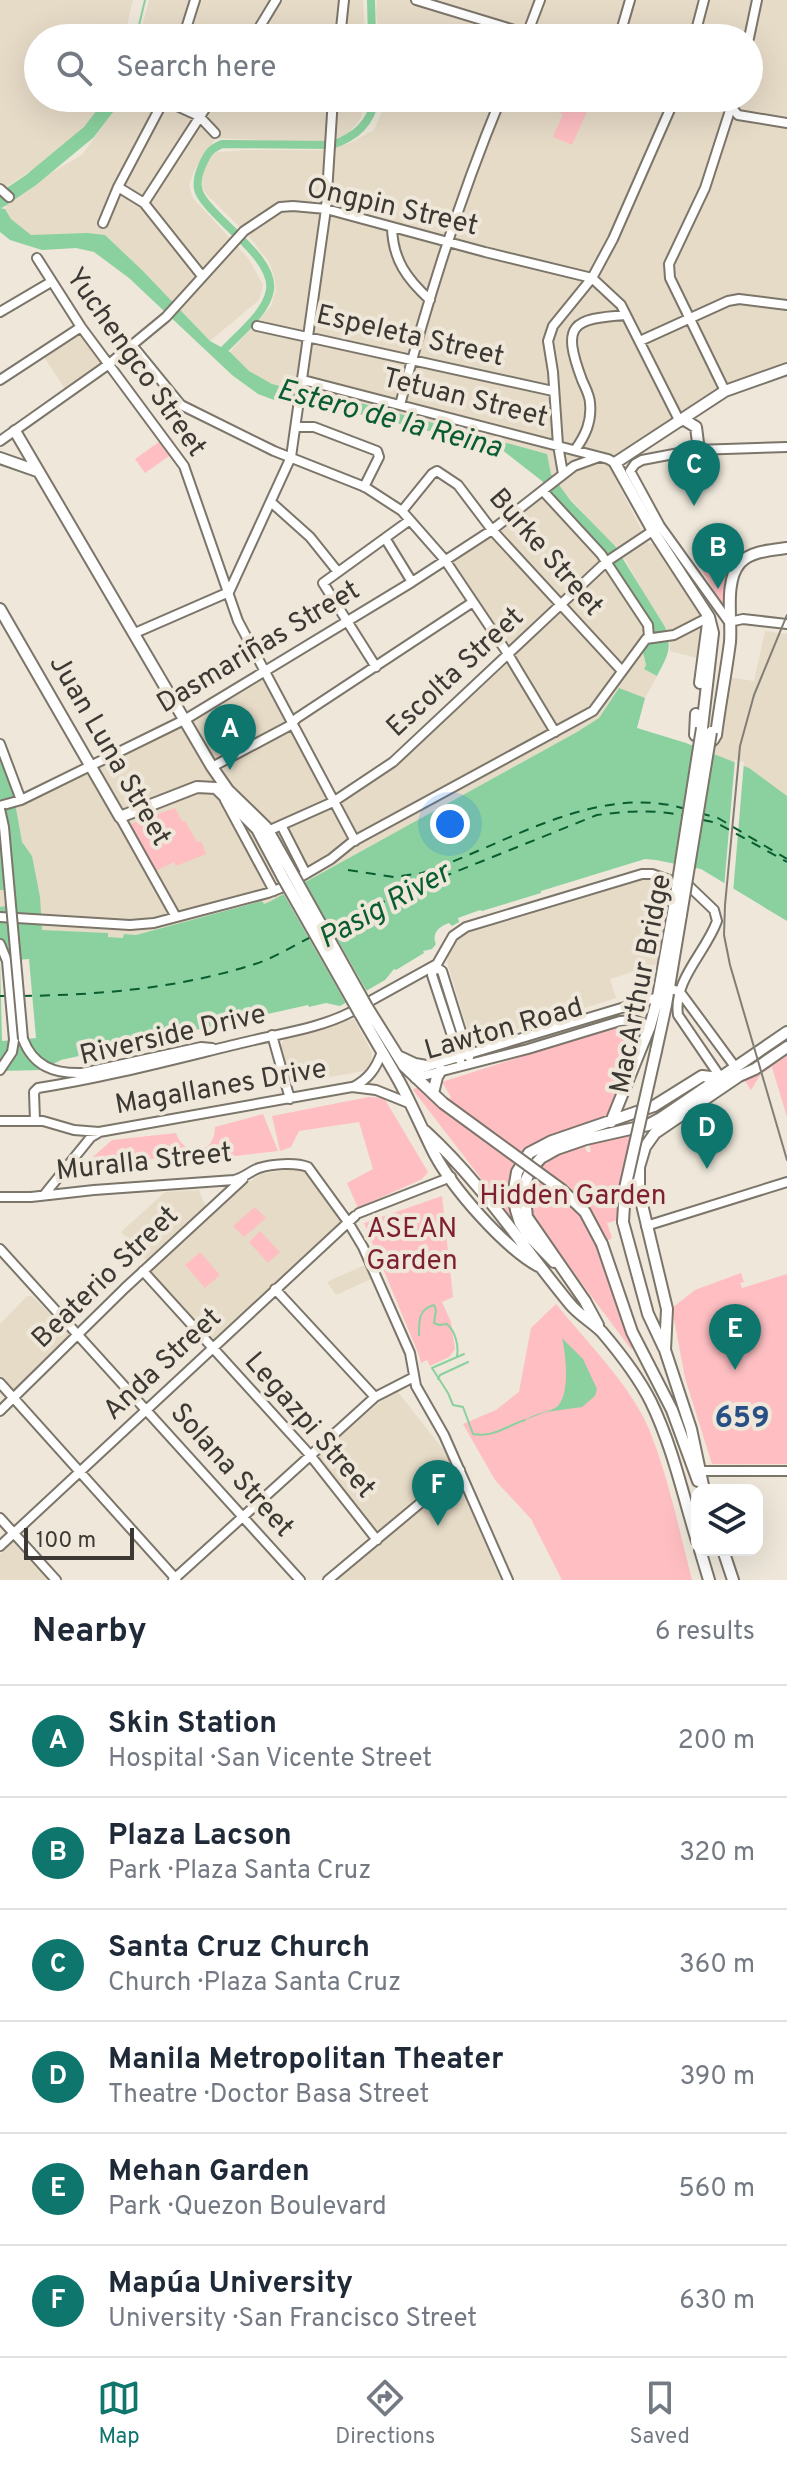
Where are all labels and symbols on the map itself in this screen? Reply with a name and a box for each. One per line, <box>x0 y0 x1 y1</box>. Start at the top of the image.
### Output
street label: Ongpin Street <box>303 171 481 245</box>
street label: Yuchengco Street <box>56 262 214 464</box>
street label: Espeleta Street <box>313 298 507 376</box>
street label: Tetuan Street <box>379 361 551 437</box>
water label: Estero de la Reina <box>273 372 506 468</box>
pin: C <box>668 440 720 506</box>
street label: Burke Street <box>480 482 610 624</box>
pin: B <box>692 523 744 589</box>
street label: Dasmariñas Street <box>151 573 367 723</box>
street label: Escolta Street <box>380 600 532 746</box>
street label: Juan Luna Street <box>40 649 178 853</box>
pin: A <box>204 704 256 770</box>
your location <box>430 804 470 844</box>
water label: Pasig River <box>313 854 460 958</box>
street label: MacArthur Bridge <box>603 871 681 1097</box>
street label: Lawton Road <box>421 990 587 1070</box>
street label: Riverside Drive <box>76 997 270 1075</box>
street label: Magallanes Drive <box>112 1052 330 1124</box>
pin: D <box>681 1103 733 1169</box>
street label: Muralla Street <box>54 1136 234 1190</box>
park label: Hidden Garden <box>479 1179 667 1215</box>
street label: Beaterio Street <box>25 1199 187 1357</box>
park label: ASEAN Garden <box>366 1212 458 1280</box>
street label: Anda Street <box>96 1301 230 1429</box>
pin: E <box>709 1304 761 1370</box>
street label: Legazpi Street <box>235 1345 383 1507</box>
street label: Solana Street <box>161 1396 301 1546</box>
district label: 659 <box>714 1401 770 1438</box>
pin: F <box>412 1460 464 1526</box>
scale bar <box>24 1524 134 1560</box>

